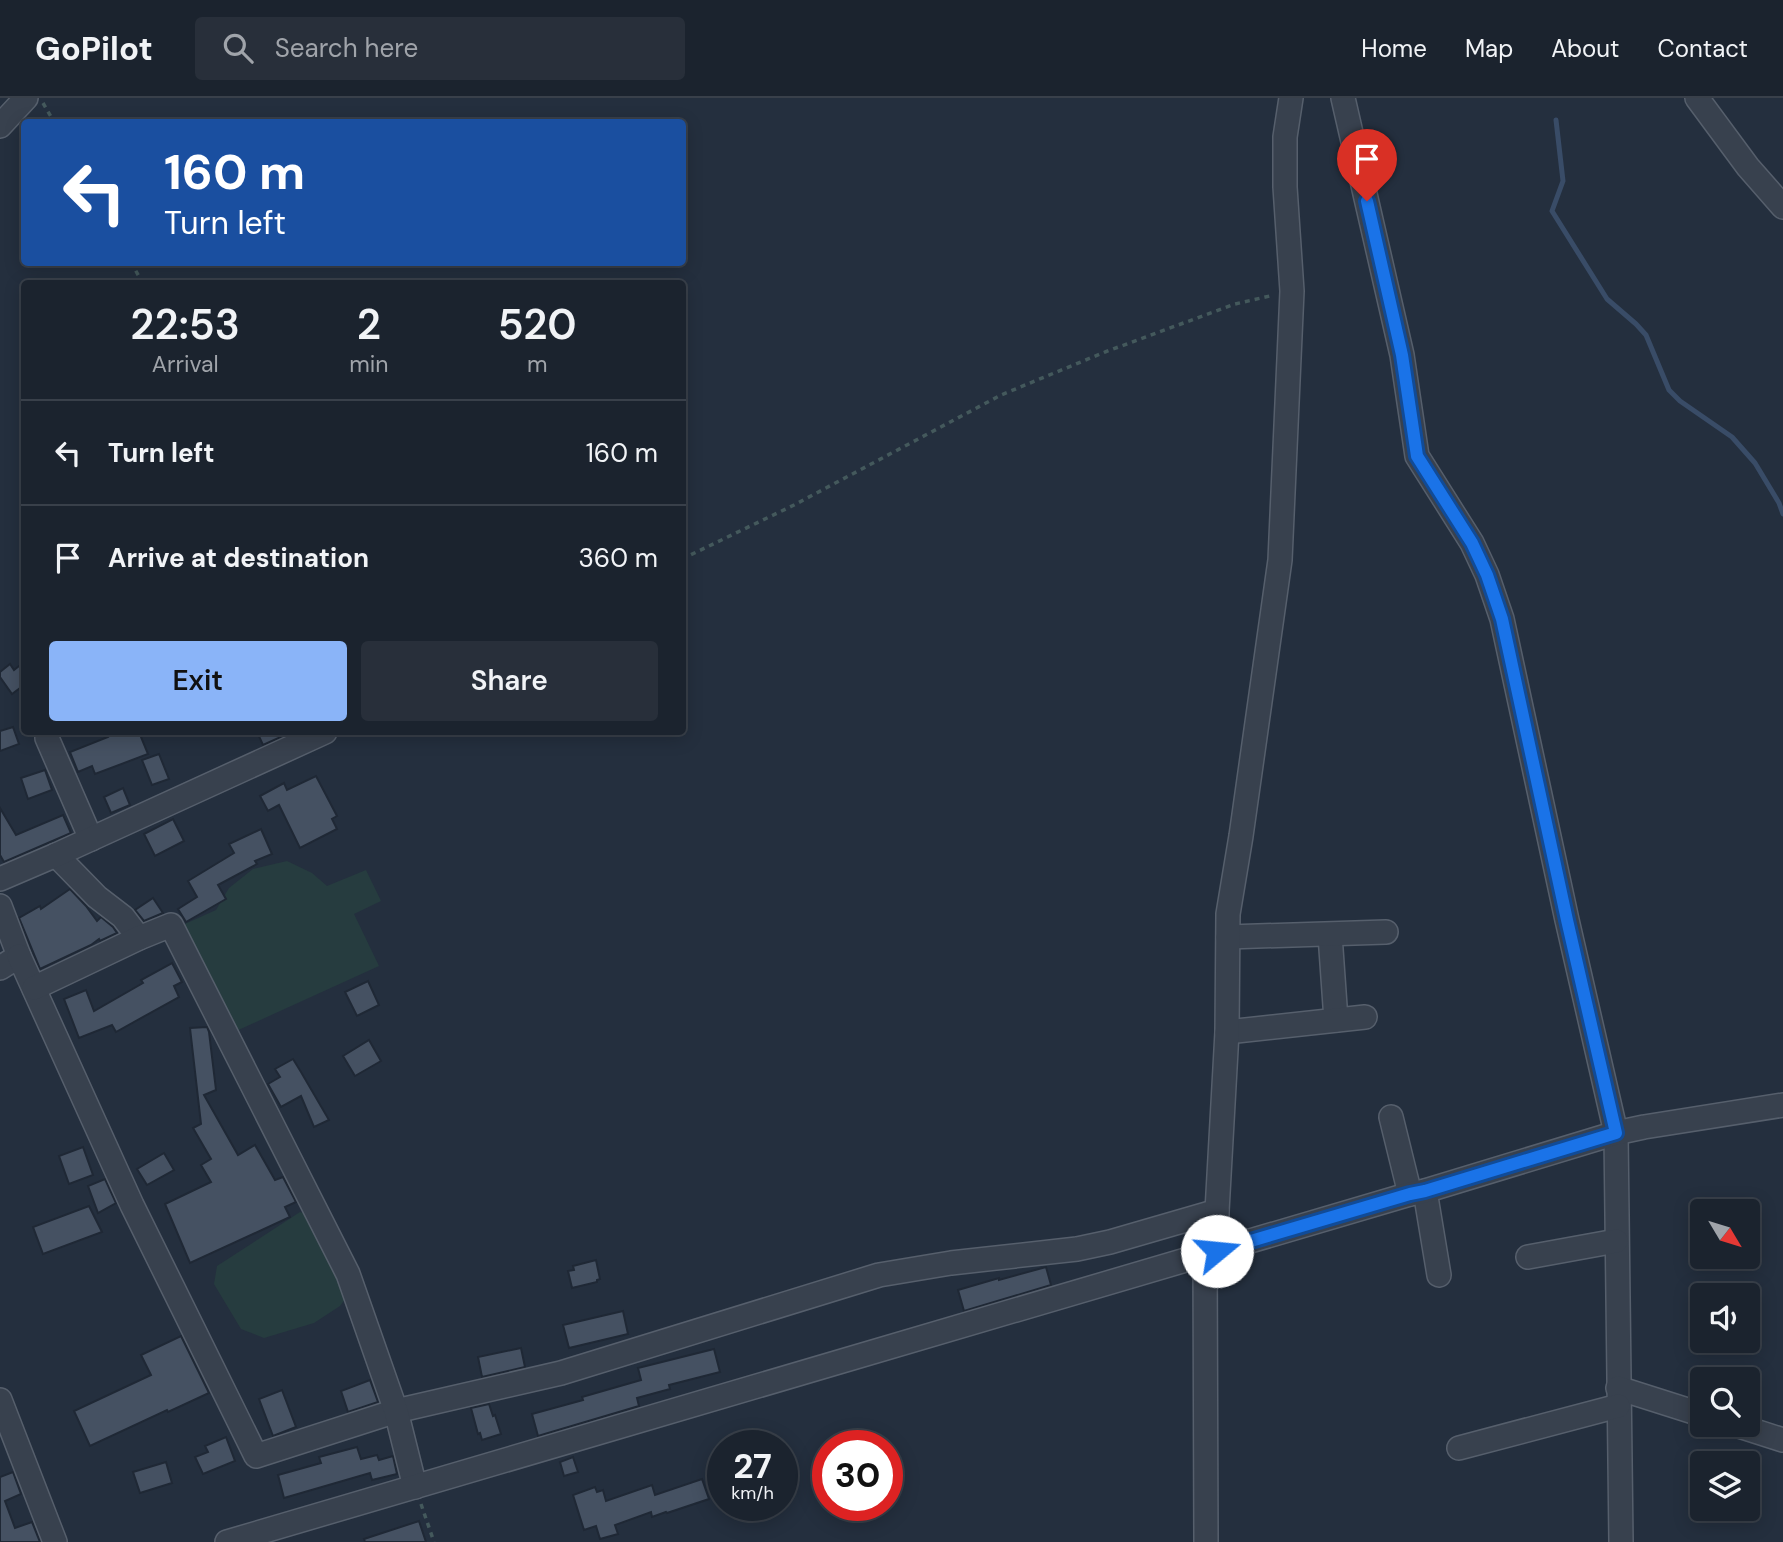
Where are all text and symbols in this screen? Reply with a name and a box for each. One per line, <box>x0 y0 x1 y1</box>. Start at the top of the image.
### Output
search box <box>195 17 685 80</box>
text: GoPilot <box>35 27 153 70</box>
icon: search <box>219 29 257 67</box>
text: Search here <box>275 31 418 65</box>
text: Home <box>1361 33 1427 64</box>
text: Map <box>1465 33 1513 64</box>
text: About <box>1551 33 1620 64</box>
text: Contact <box>1658 33 1748 64</box>
pin <box>1337 129 1397 201</box>
text: 160 m <box>164 140 305 204</box>
icon: arrive <box>1348 140 1386 178</box>
icon: left <box>49 147 140 238</box>
text: Turn left <box>164 202 286 244</box>
text: 22:53 <box>130 297 240 352</box>
text: 2 <box>357 297 381 352</box>
text: 520 <box>498 297 577 352</box>
text: Arrival <box>152 349 219 379</box>
text: min <box>349 349 389 379</box>
text: m <box>527 349 548 379</box>
icon: left <box>49 434 87 472</box>
text: Turn left <box>108 436 215 470</box>
text: 160 m <box>586 436 658 470</box>
icon: arrive <box>49 539 87 577</box>
text: Arrive at destination <box>108 541 369 575</box>
text: 360 m <box>578 541 658 575</box>
button: Exit <box>49 641 347 721</box>
button: Share <box>361 641 658 721</box>
north arrow <box>1690 1199 1760 1269</box>
map controls <box>1690 1199 1760 1521</box>
position arrow <box>1180 1214 1254 1288</box>
button: sound <box>1690 1283 1760 1353</box>
button: search <box>1690 1367 1760 1437</box>
speed limit sign: 30 <box>812 1430 903 1521</box>
text: 27 <box>733 1443 772 1489</box>
button: layers <box>1690 1451 1760 1521</box>
text: km/h <box>731 1481 774 1505</box>

